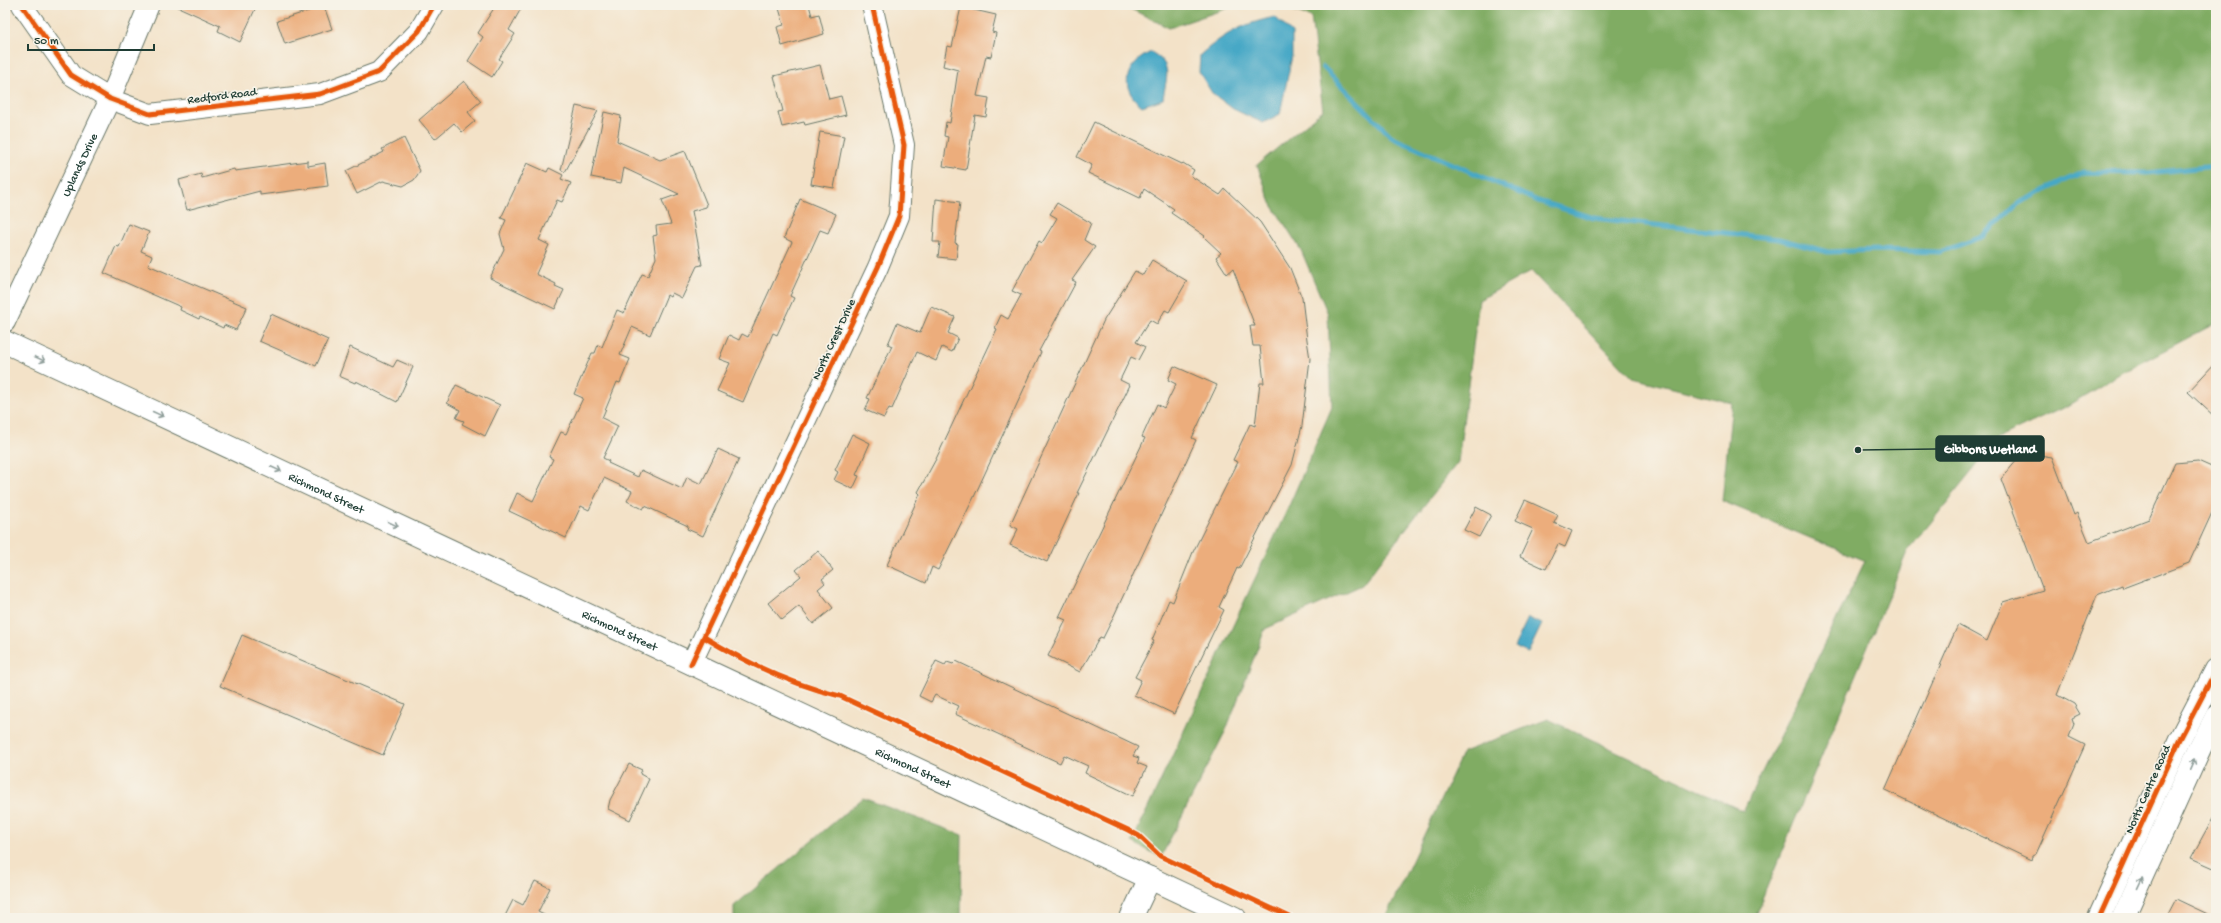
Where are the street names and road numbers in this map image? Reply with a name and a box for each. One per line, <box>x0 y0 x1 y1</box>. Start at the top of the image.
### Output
street label: Redford Road <box>187 86 259 108</box>
street label: Uplands Drive <box>60 131 102 199</box>
street label: North Crest Drive <box>810 296 860 383</box>
street label: Richmond Street <box>286 471 367 519</box>
street label: Richmond Street <box>579 608 660 656</box>
street label: North Centre Road <box>2123 743 2175 836</box>
street label: Richmond Street <box>872 745 953 793</box>

